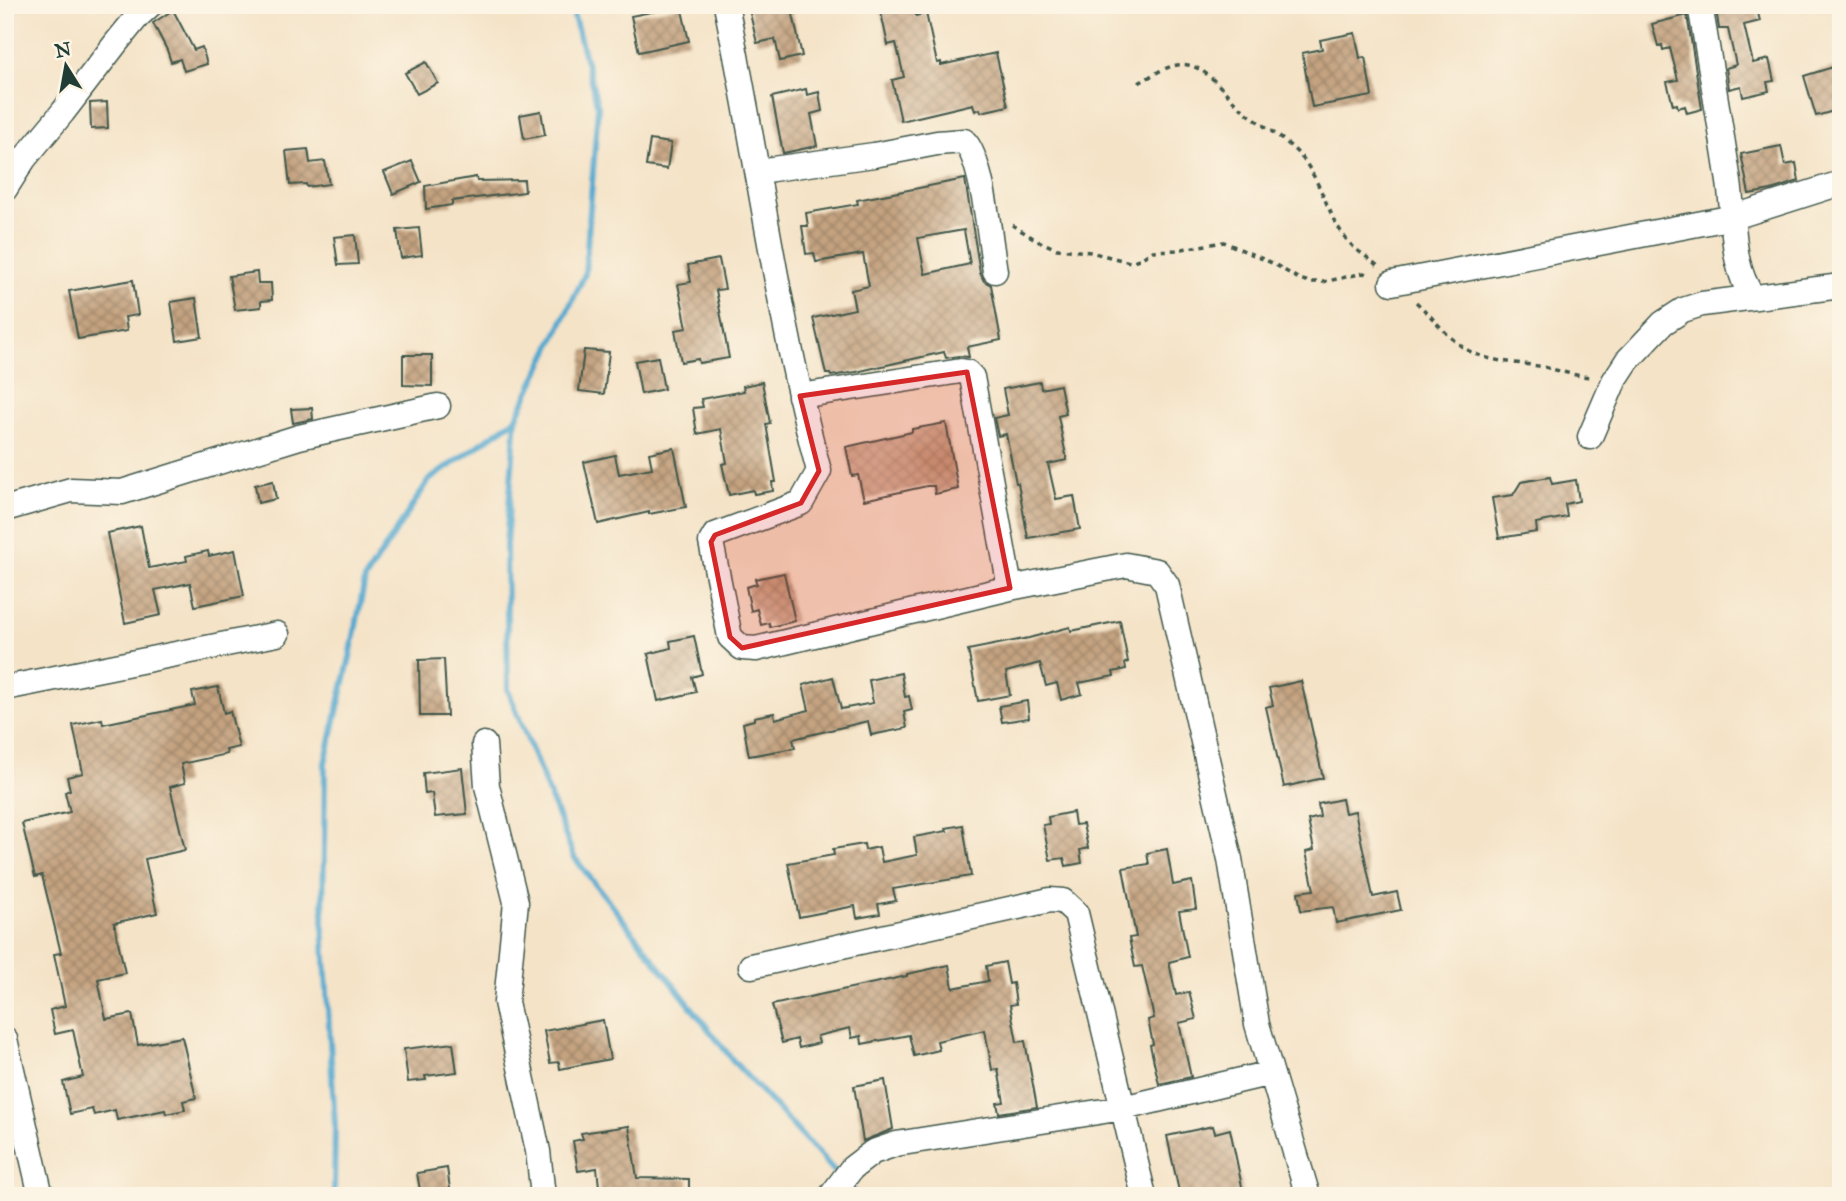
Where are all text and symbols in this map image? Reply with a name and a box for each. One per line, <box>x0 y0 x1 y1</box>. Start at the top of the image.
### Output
north arrow <box>32 32 102 102</box>
text: N <box>53 37 73 63</box>

